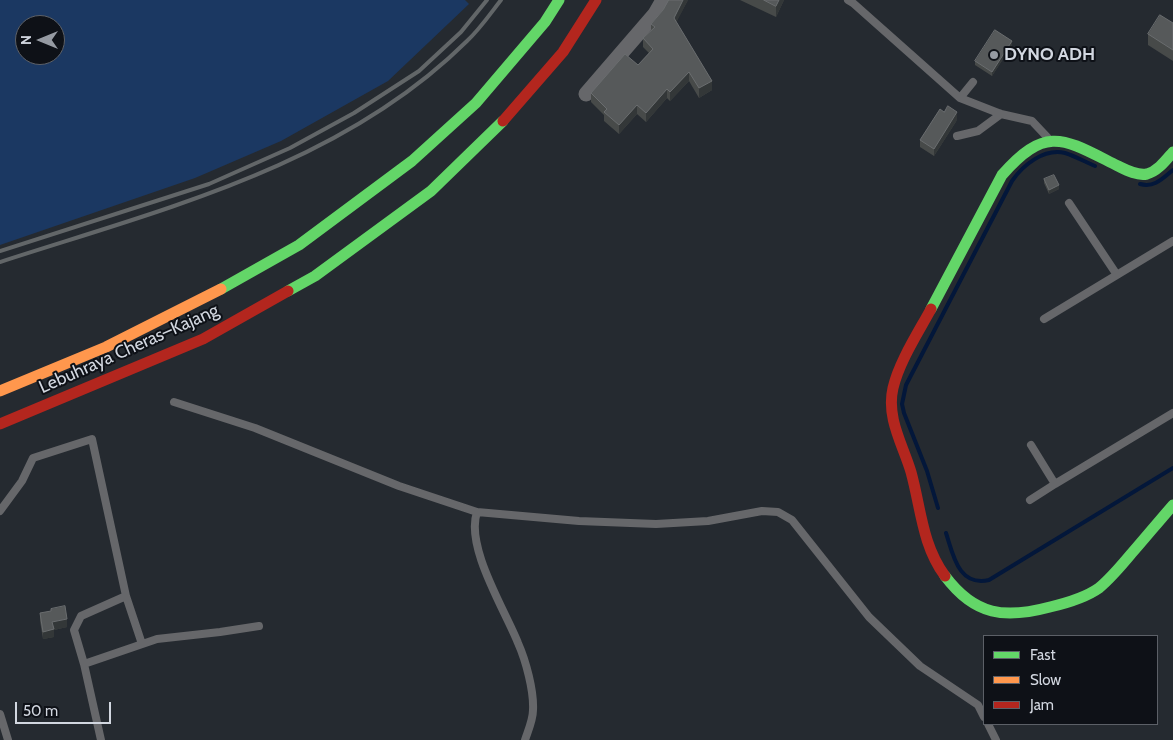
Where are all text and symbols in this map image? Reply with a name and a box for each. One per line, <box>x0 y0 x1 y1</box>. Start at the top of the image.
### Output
north arrow <box>15 15 65 65</box>
text: N <box>17 35 35 45</box>
place label: DYNO ADH <box>1004 44 1095 66</box>
marker: DYNO ADH <box>988 49 1000 61</box>
street label: Lebuhraya Cheras–Kajang <box>36 300 222 398</box>
legend <box>983 635 1158 725</box>
text: Fast <box>1030 646 1055 664</box>
text: Slow <box>1030 671 1061 689</box>
scale bar <box>18 692 114 724</box>
text: Jam <box>1030 696 1054 714</box>
text: 50 m <box>23 702 58 720</box>

